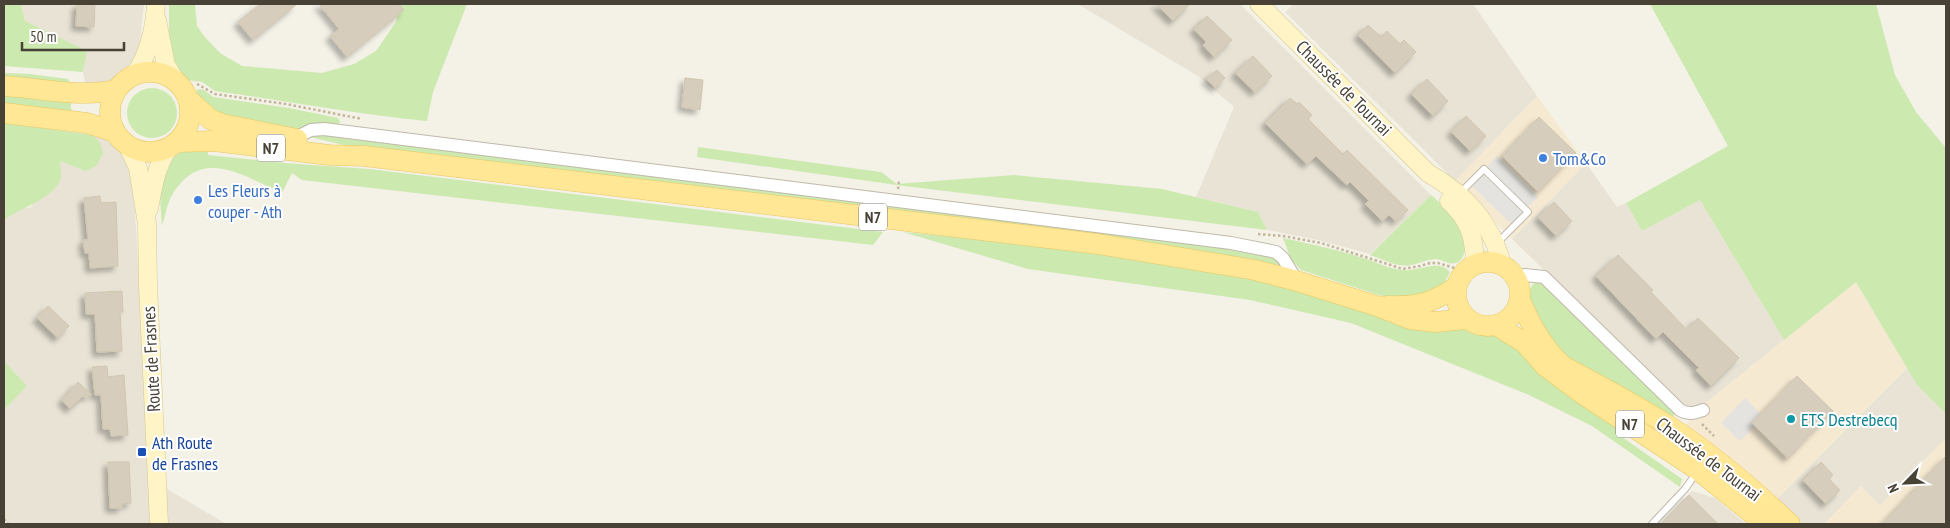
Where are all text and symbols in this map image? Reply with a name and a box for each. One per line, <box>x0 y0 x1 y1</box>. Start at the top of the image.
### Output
scale bar <box>22 20 125 52</box>
text: 50 m <box>30 27 56 46</box>
street label: Chaussée de Tournai <box>1291 35 1397 141</box>
road number: N7 <box>257 134 285 162</box>
place label: Tom&Co <box>1553 147 1606 170</box>
marker: Tom&Co <box>1537 152 1549 164</box>
place label: Les Fleurs à couper - Ath <box>208 179 282 223</box>
marker: Les Fleurs à couper - Ath <box>192 194 204 206</box>
road number: N7 <box>859 203 887 230</box>
street label: Route de Frasnes <box>137 306 165 412</box>
place label: ETS Destrebecq <box>1801 408 1898 431</box>
road number: N7 <box>1616 410 1644 438</box>
street label: Chaussée de Tournai <box>1652 412 1766 506</box>
marker: ETS Destrebecq <box>1785 413 1797 425</box>
place label: Ath Route de Frasnes <box>152 431 218 475</box>
marker: Ath Route de Frasnes <box>136 446 148 458</box>
north arrow <box>1880 458 1930 508</box>
text: N <box>1883 481 1903 495</box>

